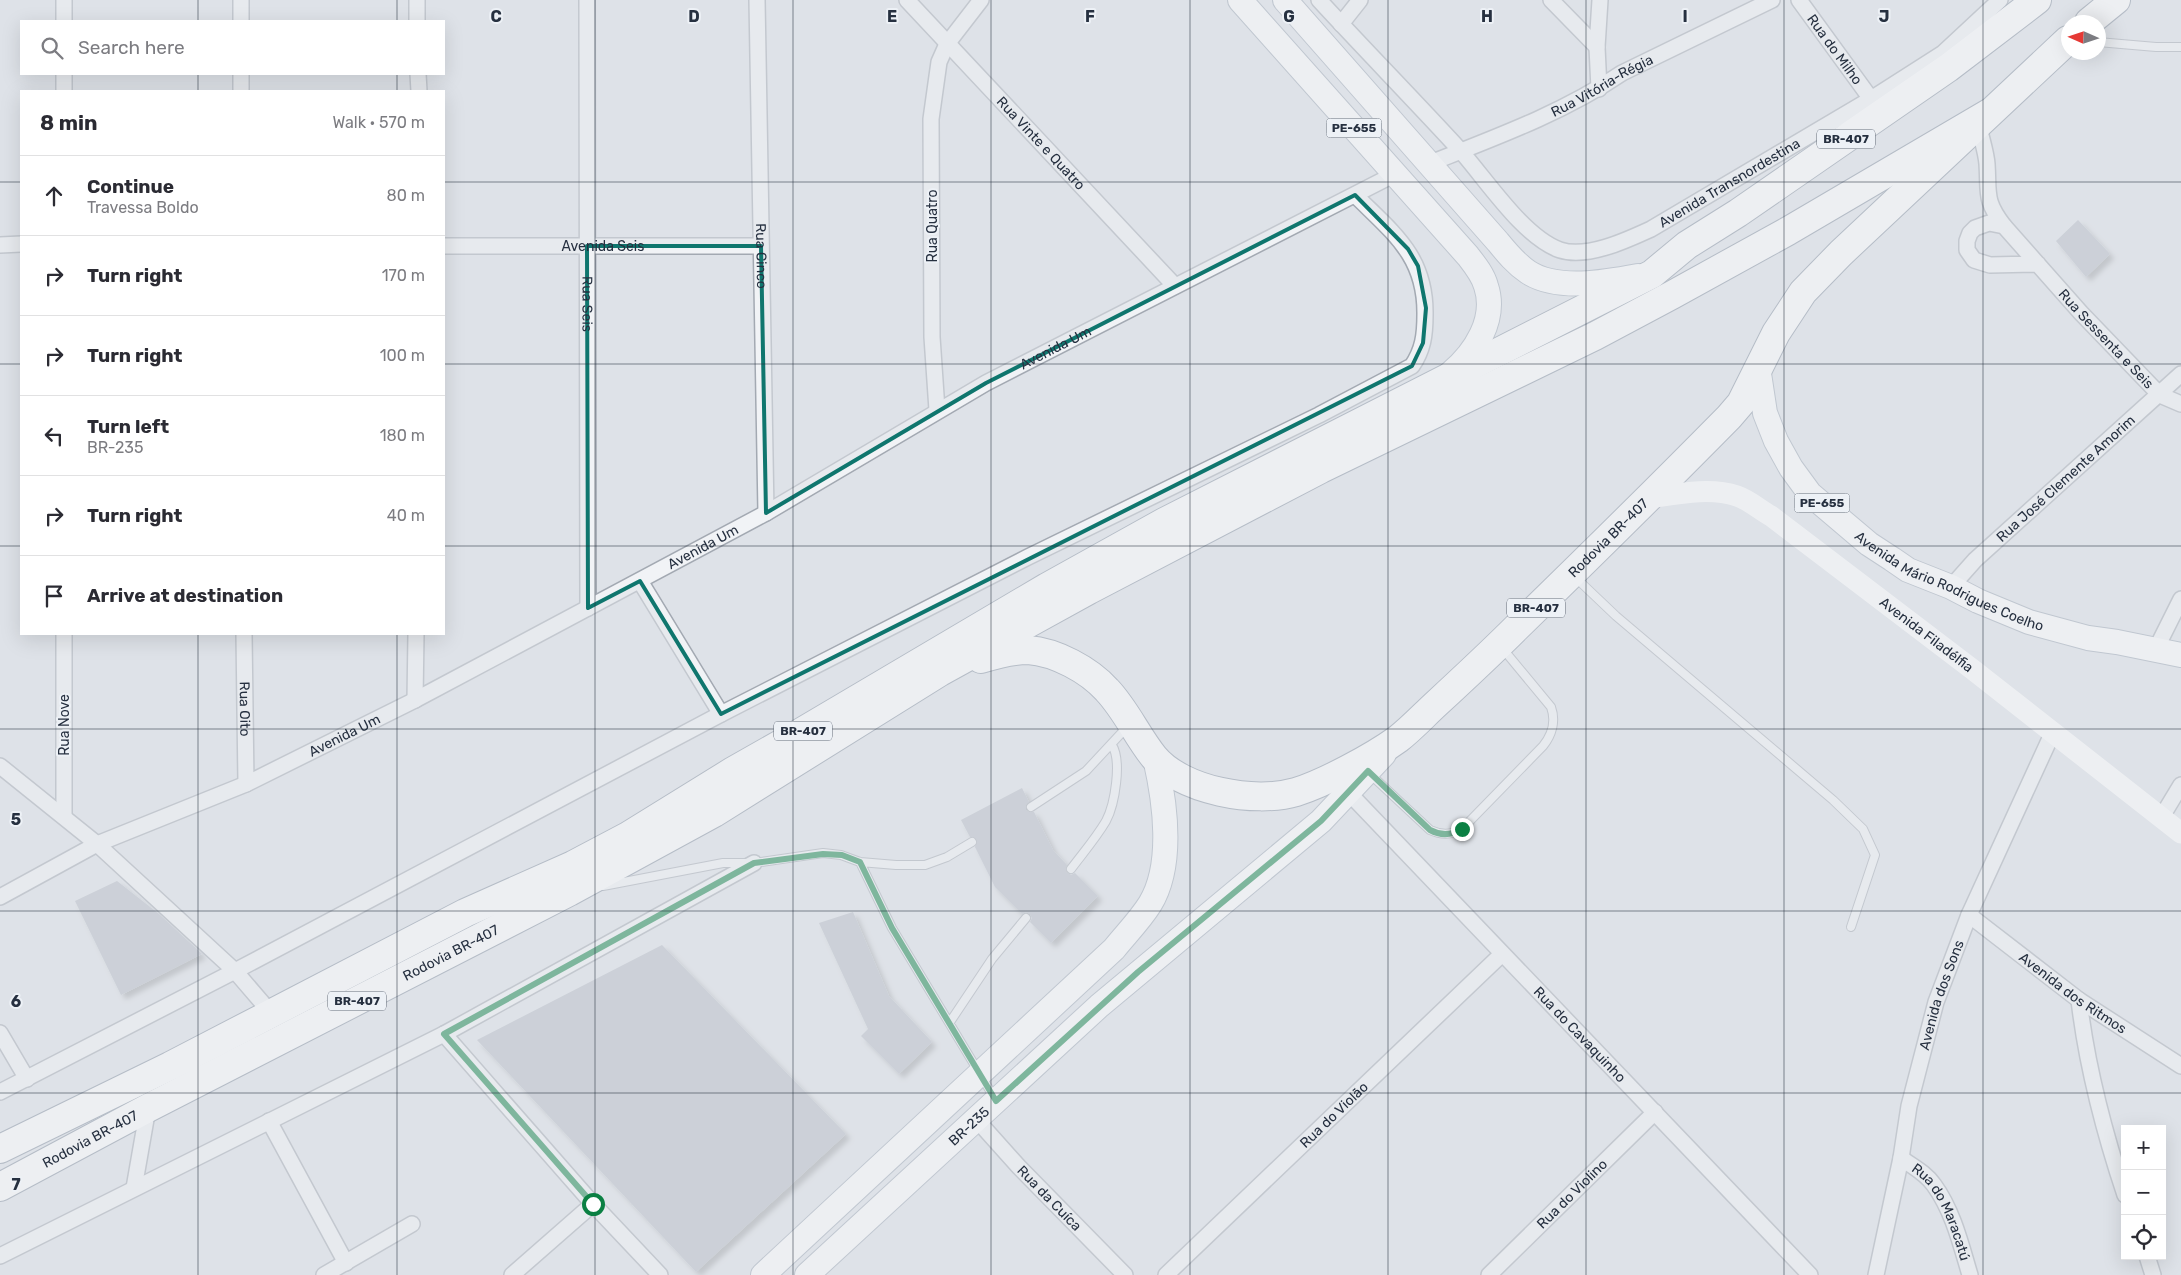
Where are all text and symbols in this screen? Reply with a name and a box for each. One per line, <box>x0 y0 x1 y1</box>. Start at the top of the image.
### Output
text: C <box>490 7 502 26</box>
text: D <box>688 7 700 26</box>
text: E <box>887 7 897 26</box>
text: F <box>1085 7 1095 26</box>
text: G <box>1283 7 1295 26</box>
text: H <box>1481 7 1493 26</box>
text: I <box>1682 7 1688 26</box>
text: J <box>1879 7 1889 26</box>
street label: Rua do Milho <box>1804 11 1866 88</box>
north arrow <box>2061 15 2106 60</box>
search box <box>20 20 445 75</box>
icon: search <box>38 34 66 62</box>
text: Search here <box>78 36 185 59</box>
street label: Rua Vitória-Régia <box>1548 51 1656 120</box>
street label: Rua Vinte e Quatro <box>993 93 1089 193</box>
text: 8 min <box>40 110 97 135</box>
text: Walk · 570 m <box>333 113 425 132</box>
road number: PE-655 <box>1326 119 1382 138</box>
road number: BR-407 <box>1817 130 1875 148</box>
street label: Avenida Transnordestina <box>1656 134 1803 231</box>
text: Continue <box>87 175 174 198</box>
icon: ahead <box>40 182 68 210</box>
text: 80 m <box>387 186 425 205</box>
street label: Rua Quatro <box>924 189 941 263</box>
text: Travessa Boldo <box>87 198 199 217</box>
street label: Rua Cinco <box>752 223 771 289</box>
street label: Avenida Seis <box>562 238 644 255</box>
icon: right <box>40 262 68 290</box>
text: Turn right <box>87 264 182 287</box>
text: 170 m <box>382 266 425 285</box>
street label: Rua Seis <box>579 276 596 332</box>
street label: Rua Sessenta e Seis <box>2055 285 2158 392</box>
street label: Avenida Um <box>1017 322 1094 373</box>
icon: right <box>40 342 68 370</box>
text: Turn right <box>87 344 182 367</box>
text: 100 m <box>380 346 425 365</box>
street label: Rua José Clemente Amorim <box>1993 411 2138 545</box>
text: Turn left <box>87 415 169 438</box>
icon: left <box>40 422 68 450</box>
text: 180 m <box>380 426 425 445</box>
text: BR-235 <box>87 438 143 457</box>
road number: PE-655 <box>1794 493 1850 512</box>
street label: Rodovia BR-407 <box>1565 495 1652 581</box>
icon: right <box>40 502 68 530</box>
text: Turn right <box>87 504 182 527</box>
text: 40 m <box>387 506 425 525</box>
street label: Avenida Um <box>664 521 741 572</box>
street label: Avenida Mário Rodrigues Coelho <box>1852 527 2046 634</box>
icon: arrive <box>40 582 68 610</box>
text: Arrive at destination <box>87 584 283 607</box>
street label: Avenida Filadélfia <box>1876 593 1977 676</box>
road number: BR-407 <box>1507 598 1565 618</box>
street label: Rua Oito <box>236 681 254 737</box>
street label: Rua Nove <box>56 694 73 756</box>
street label: Avenida Um <box>306 710 383 760</box>
road number: BR-407 <box>774 721 832 740</box>
text: 5 <box>11 810 21 829</box>
route end <box>1451 818 1474 841</box>
street label: Rodovia BR-407 <box>400 921 501 984</box>
street label: Avenida dos Sons <box>1915 937 1967 1052</box>
street label: Avenida dos Ritmos <box>2016 949 2130 1037</box>
street label: Rua do Cavaquinho <box>1530 983 1630 1086</box>
road number: BR-407 <box>328 991 386 1010</box>
text: 6 <box>11 992 21 1011</box>
street label: Rua do Violão <box>1296 1078 1371 1151</box>
street label: BR-235 <box>945 1103 993 1149</box>
street label: Rodovia BR-407 <box>39 1107 140 1171</box>
map controls <box>2121 1125 2166 1260</box>
button: + <box>2121 1125 2166 1170</box>
street label: Rua do Violino <box>1533 1155 1611 1232</box>
street label: Rua do Maracatú <box>1909 1159 1974 1263</box>
street label: Rua da Cuíca <box>1014 1162 1085 1234</box>
button: − <box>2121 1170 2166 1215</box>
text: 7 <box>11 1175 21 1194</box>
route start <box>582 1193 605 1216</box>
button: locate <box>2121 1215 2166 1260</box>

